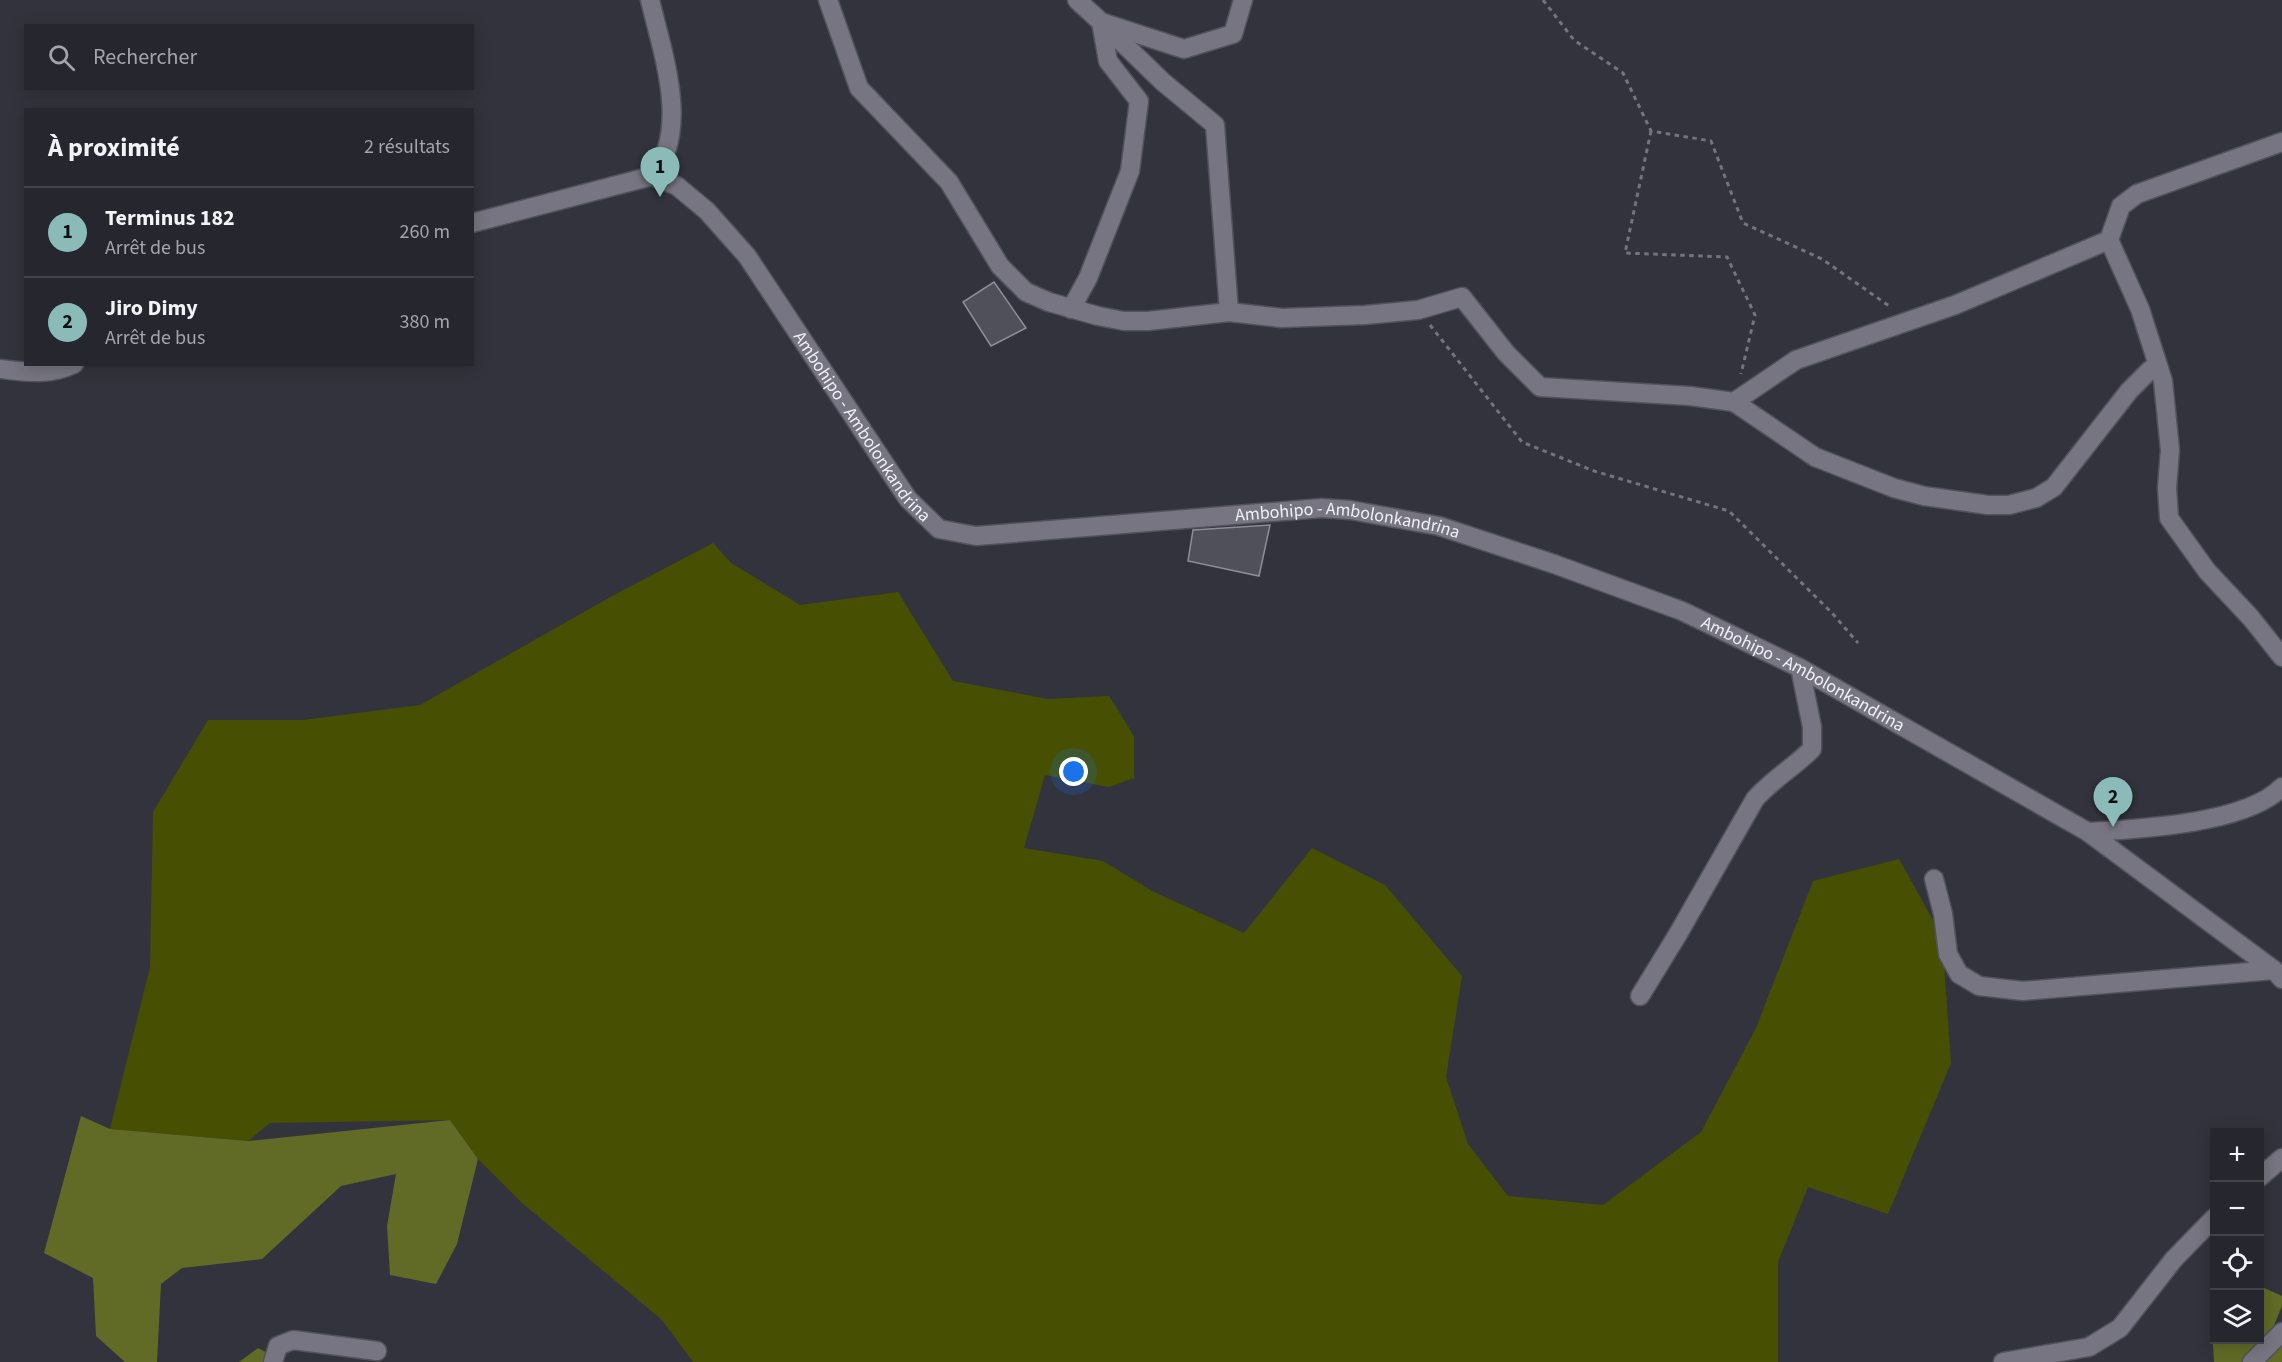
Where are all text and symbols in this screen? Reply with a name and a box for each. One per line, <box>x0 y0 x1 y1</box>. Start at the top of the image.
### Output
search box <box>24 24 474 90</box>
icon: search <box>45 41 78 74</box>
text: Rechercher <box>93 41 197 73</box>
text: À proximité <box>48 129 180 166</box>
text: 2 résultats <box>364 133 450 161</box>
pin: 1 <box>640 148 680 197</box>
text: Terminus 182 <box>105 202 235 234</box>
text: 1 <box>62 218 73 246</box>
text: 260 m <box>400 218 450 246</box>
text: Arrêt de bus <box>105 234 205 262</box>
text: Jiro Dimy <box>105 292 198 324</box>
text: 2 <box>62 308 73 336</box>
text: 380 m <box>400 308 450 336</box>
text: Arrêt de bus <box>105 324 205 352</box>
street label: Ambohipo - Ambolonkandrina <box>787 326 937 527</box>
street label: Ambohipo - Ambolonkandrina <box>1234 496 1463 545</box>
street label: Ambohipo - Ambolonkandrina <box>1697 610 1910 738</box>
your location <box>1059 757 1088 786</box>
pin: 2 <box>2094 778 2132 827</box>
map controls <box>2210 1128 2264 1344</box>
button: + <box>2210 1128 2264 1182</box>
button: − <box>2210 1182 2264 1236</box>
button: locate <box>2210 1236 2264 1290</box>
button: layers <box>2210 1290 2264 1344</box>

